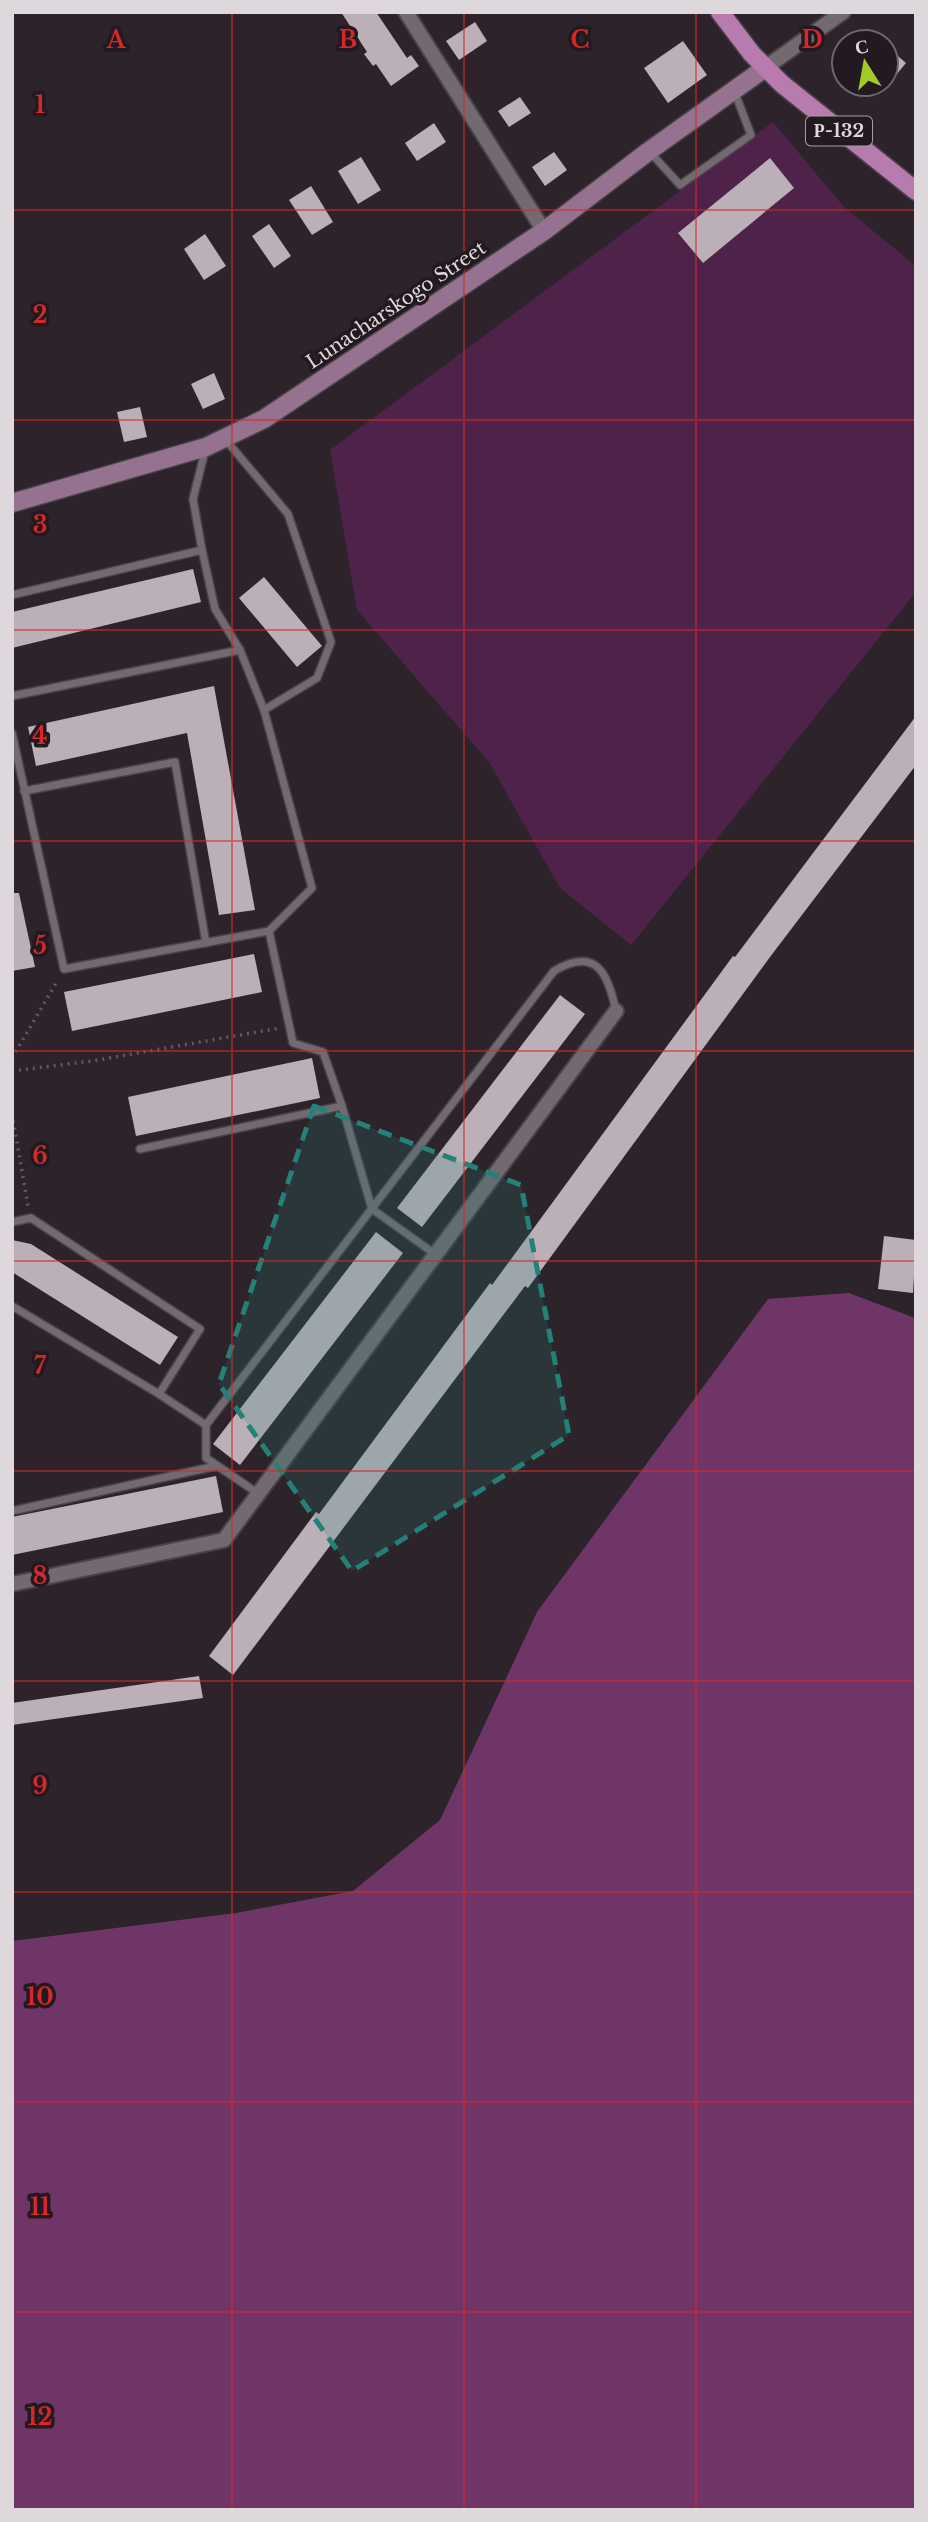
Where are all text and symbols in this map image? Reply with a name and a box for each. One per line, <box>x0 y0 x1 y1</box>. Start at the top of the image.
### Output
text: A <box>106 26 127 54</box>
text: B <box>339 26 357 54</box>
text: C <box>571 26 589 54</box>
text: D <box>801 26 823 54</box>
north arrow <box>830 28 900 98</box>
text: С <box>853 34 871 59</box>
text: 1 <box>35 91 45 119</box>
road number: Р-132 <box>806 116 872 146</box>
street label: Lunacharskogo Street <box>302 236 491 374</box>
text: 2 <box>33 301 47 329</box>
text: 3 <box>33 511 47 539</box>
text: 4 <box>32 722 48 750</box>
text: 5 <box>33 932 47 960</box>
text: 6 <box>32 1142 48 1170</box>
text: 7 <box>34 1352 47 1380</box>
text: 8 <box>33 1562 47 1590</box>
text: 9 <box>32 1772 48 1800</box>
text: 10 <box>26 1983 54 2011</box>
text: 11 <box>30 2193 50 2221</box>
text: 12 <box>27 2403 53 2431</box>

